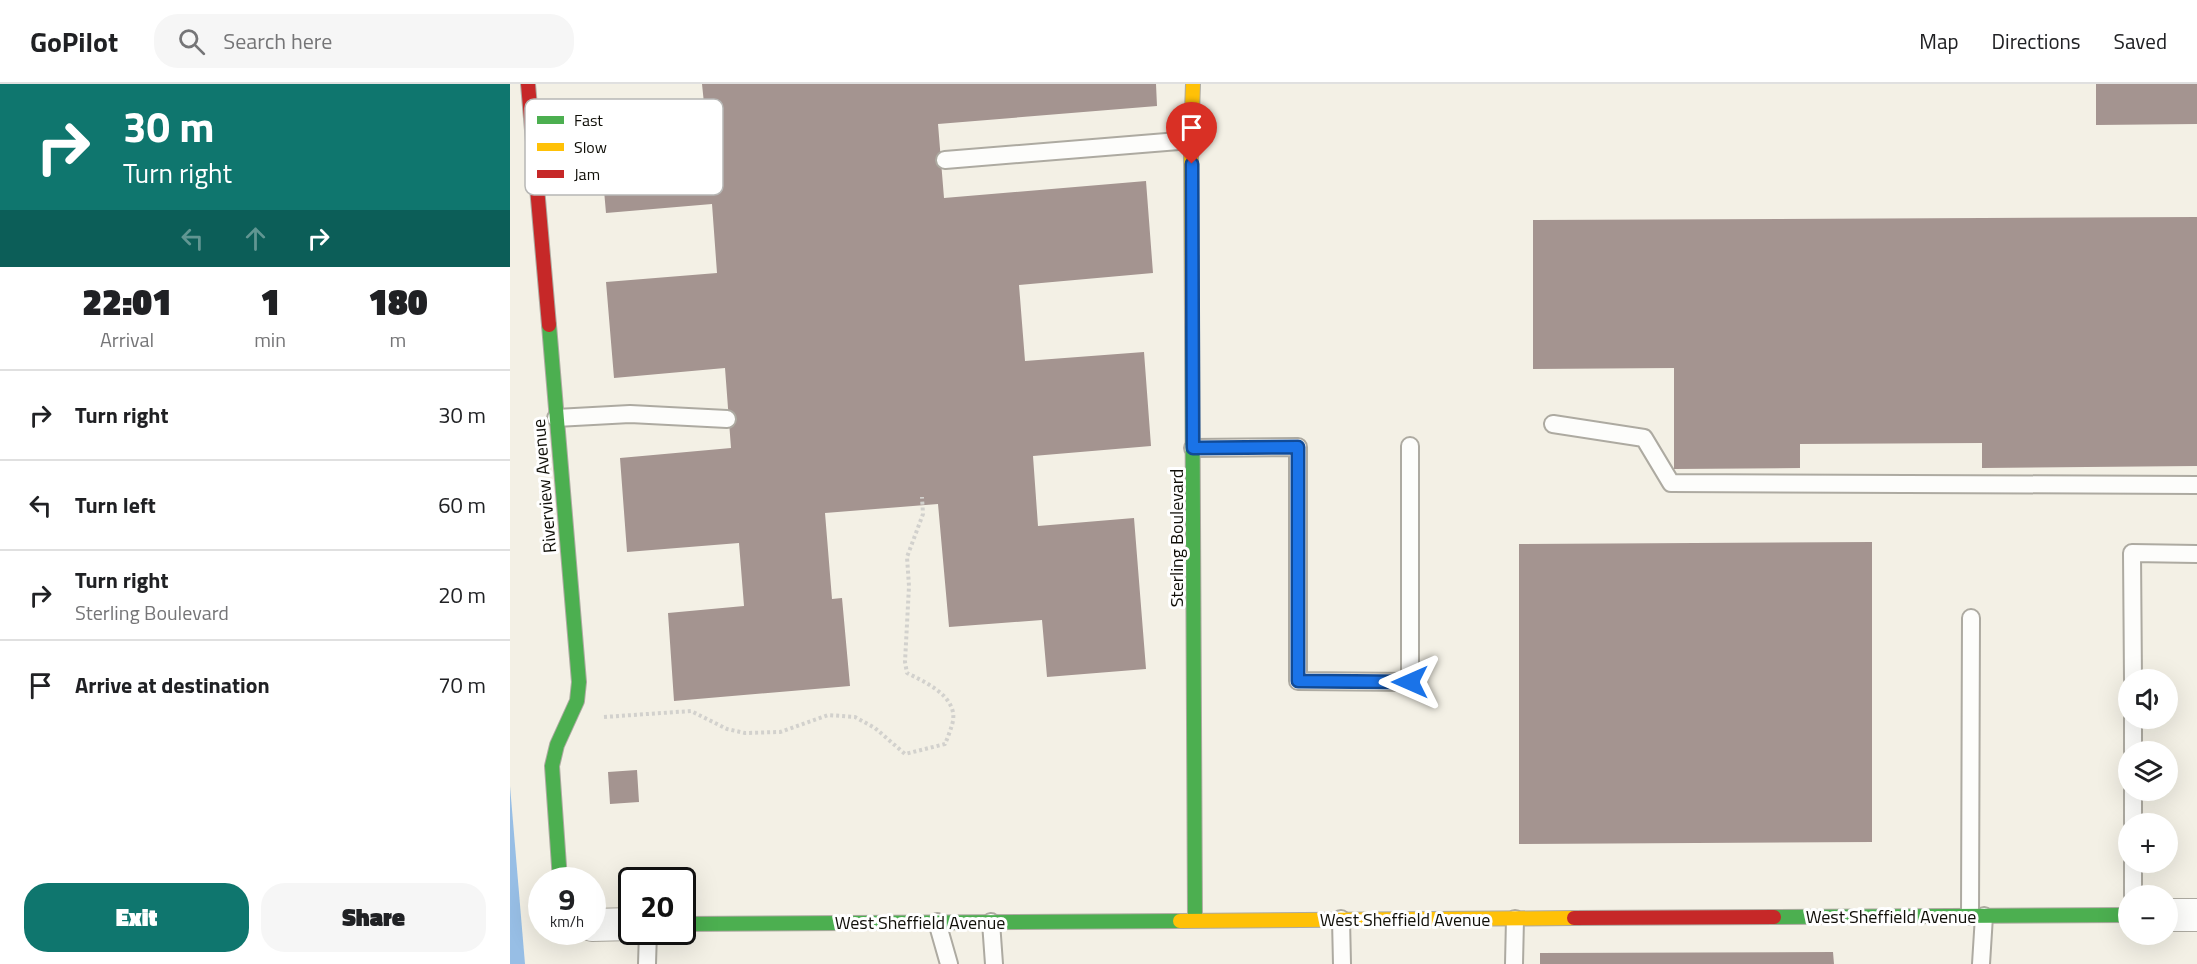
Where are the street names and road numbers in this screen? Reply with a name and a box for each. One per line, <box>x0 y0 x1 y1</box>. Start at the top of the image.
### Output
street label: Riverview Avenue <box>525 418 563 554</box>
street label: Sterling Boulevard <box>1163 469 1190 607</box>
street label: West Sheffield Avenue <box>1806 903 1976 930</box>
street label: West Sheffield Avenue <box>1320 906 1490 933</box>
street label: West Sheffield Avenue <box>835 909 1005 936</box>

